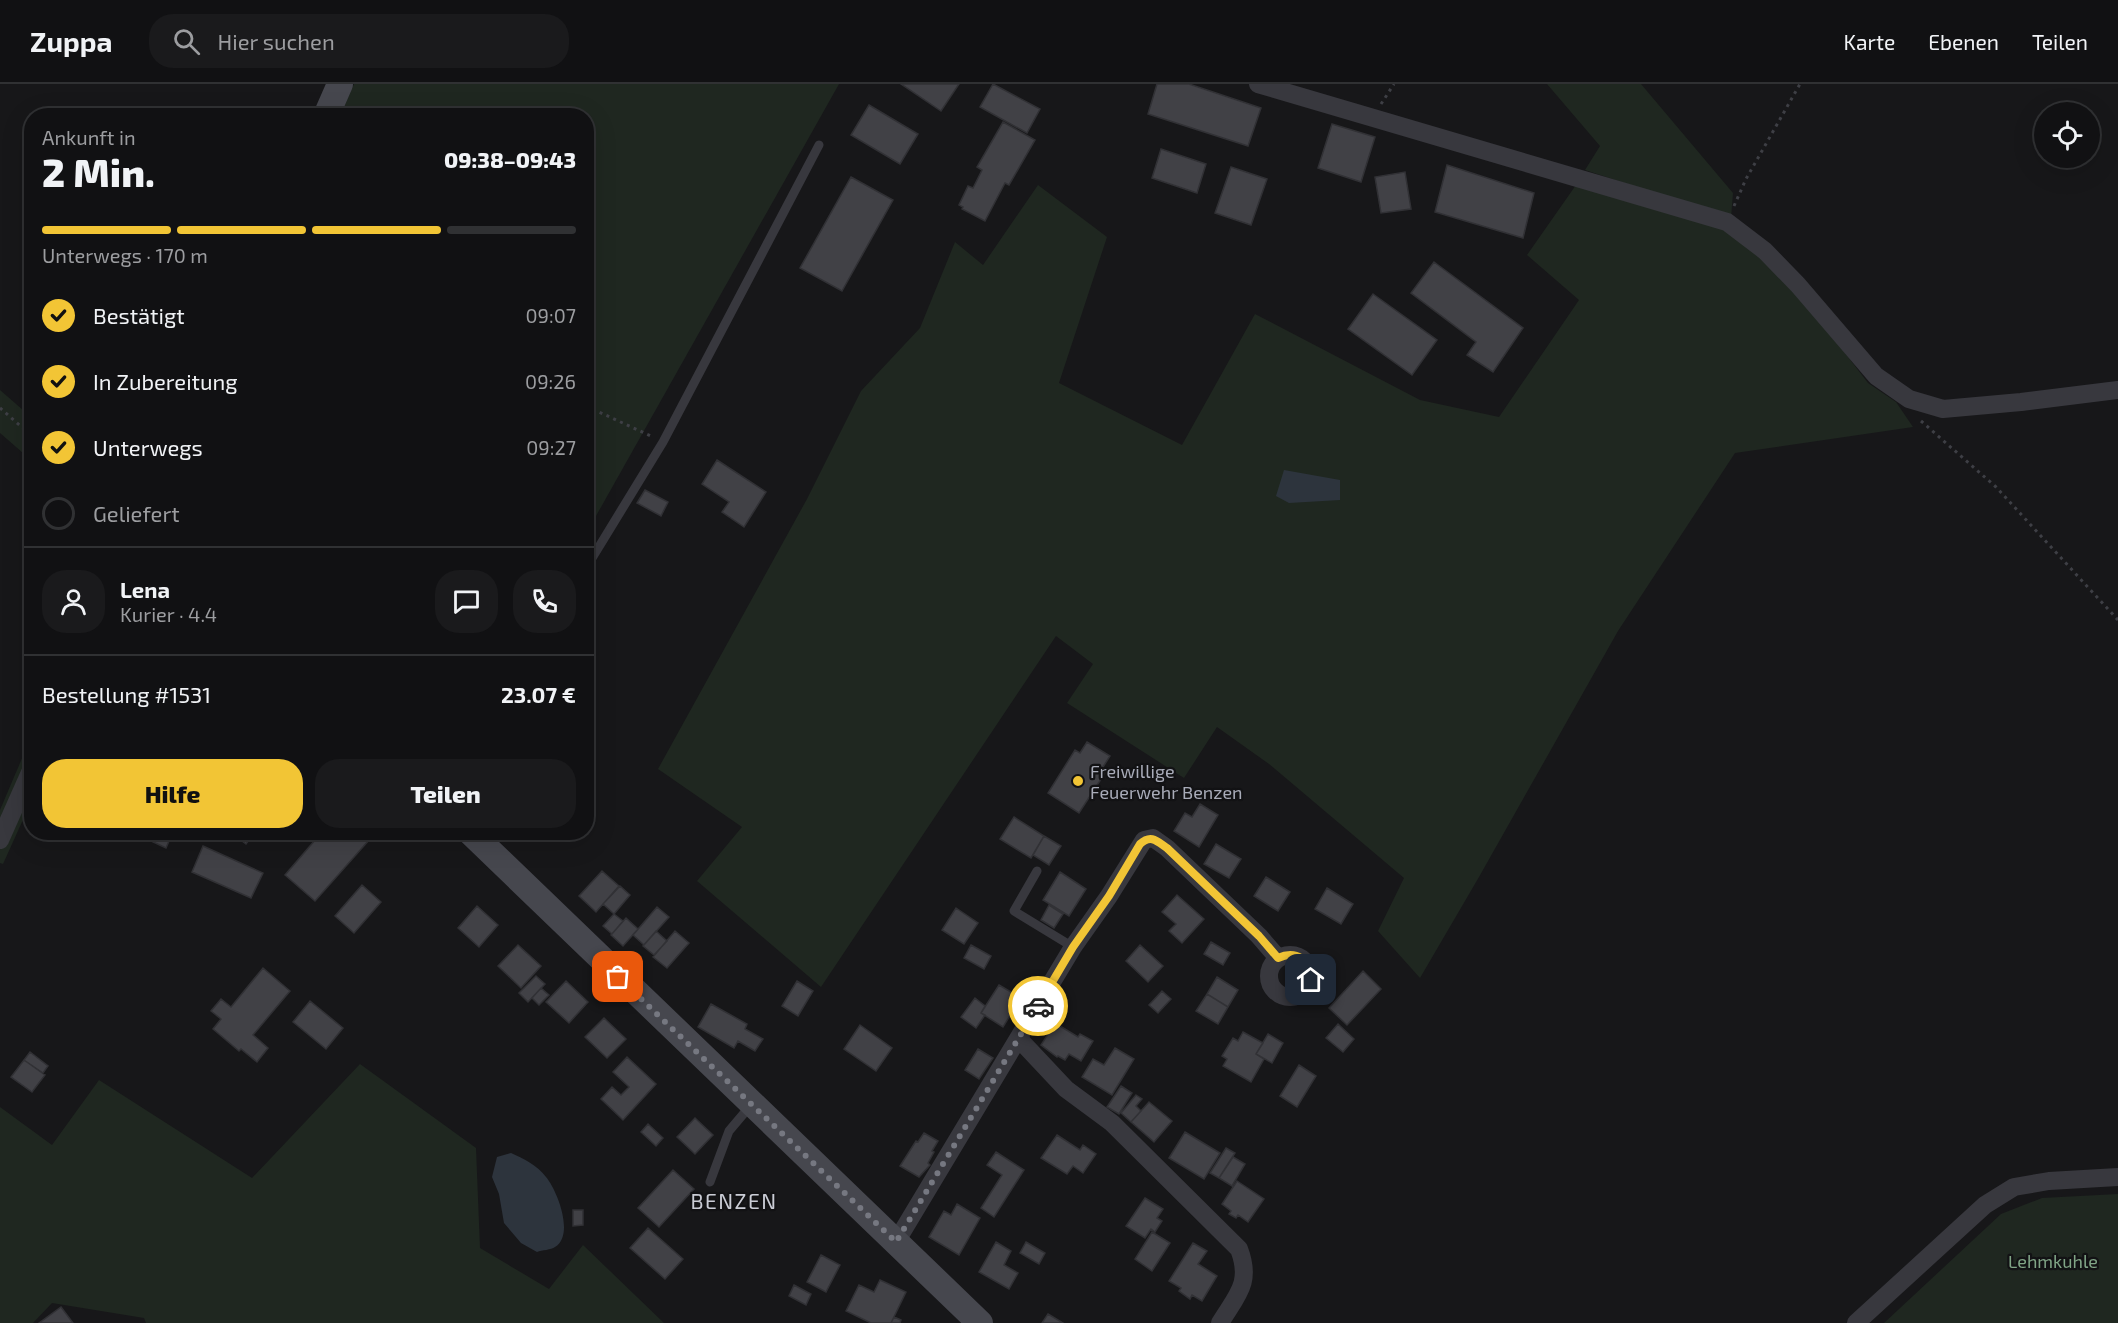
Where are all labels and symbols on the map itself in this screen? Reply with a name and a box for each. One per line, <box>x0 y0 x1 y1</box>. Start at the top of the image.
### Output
place label: Freiwillige Feuerwehr Benzen <box>1090 760 1243 803</box>
marker: Freiwillige Feuerwehr Benzen <box>1071 774 1085 788</box>
pin <box>592 951 643 1002</box>
pin <box>1285 954 1336 1005</box>
courier <box>1008 976 1068 1036</box>
district label: BENZEN <box>690 1188 778 1213</box>
park label: Lehmkuhle <box>2008 1250 2098 1272</box>

